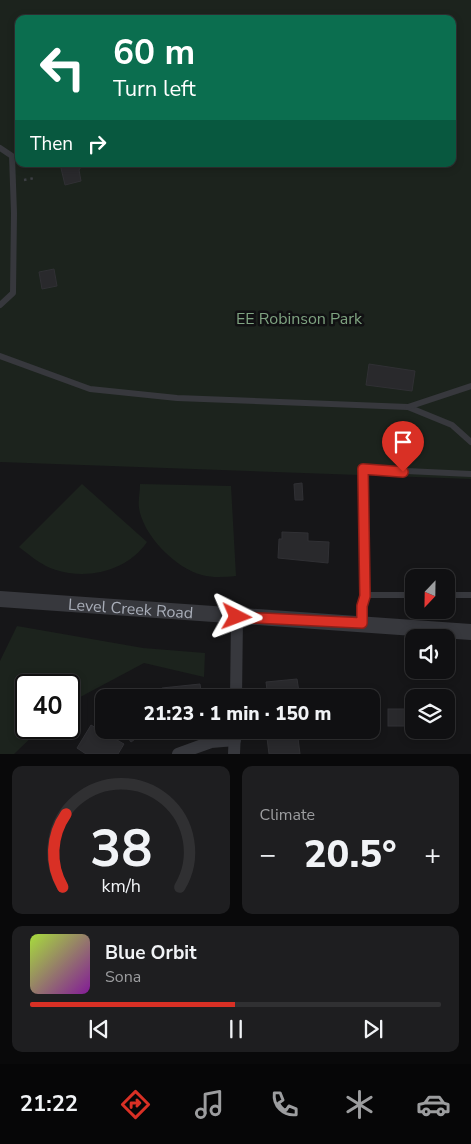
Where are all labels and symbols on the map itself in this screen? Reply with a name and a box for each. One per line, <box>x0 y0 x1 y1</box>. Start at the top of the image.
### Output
park label: EE Robinson Park <box>236 308 363 330</box>
pin <box>382 421 424 472</box>
north arrow <box>405 569 455 619</box>
position arrow <box>210 590 262 642</box>
street label: Level Creek Road <box>67 594 194 625</box>
speed limit sign: 40 <box>15 674 80 739</box>

